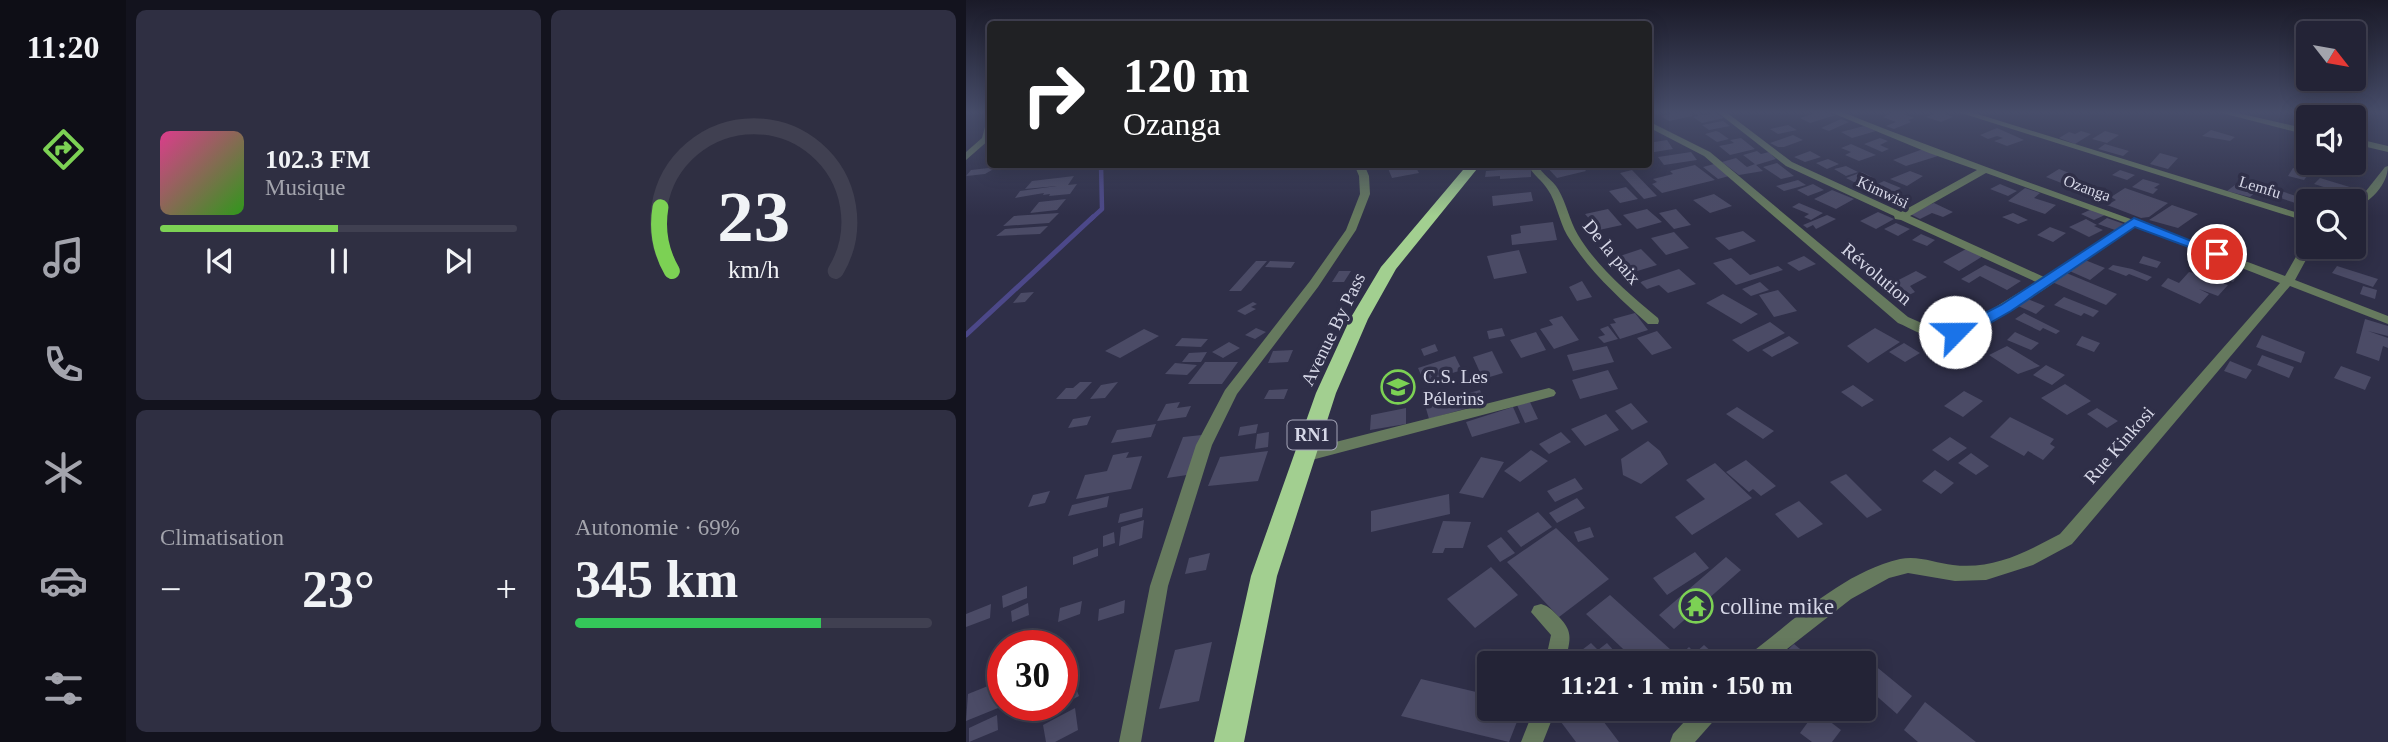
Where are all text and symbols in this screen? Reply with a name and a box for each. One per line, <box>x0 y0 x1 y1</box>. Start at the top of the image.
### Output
north arrow <box>2296 21 2366 91</box>
map controls <box>2296 21 2366 259</box>
text: 11:20 <box>27 29 99 65</box>
text: 120 m <box>1123 48 1250 103</box>
icon: right <box>1008 49 1099 140</box>
button: sound <box>2296 105 2366 175</box>
text: Ozanga <box>1123 106 1221 142</box>
icon: directions <box>39 125 88 174</box>
text: 102.3 FM <box>265 145 370 174</box>
street label: Ozanga <box>2061 172 2113 205</box>
street label: Kimwisi <box>1854 173 1912 212</box>
street label: Lemfu <box>2237 173 2283 201</box>
text: Musique <box>265 175 346 200</box>
text: 23 <box>717 177 790 258</box>
button: search <box>2296 189 2366 259</box>
street label: De la paix <box>1579 215 1645 289</box>
pin <box>2187 224 2247 284</box>
icon: music <box>39 233 88 282</box>
icon: arrive <box>2198 235 2236 273</box>
street label: Révolution <box>1838 239 1916 310</box>
icon: previous <box>201 242 239 280</box>
icon: pause <box>320 242 358 280</box>
icon: next <box>439 242 477 280</box>
text: km/h <box>728 256 780 283</box>
street label: Avenue By Pass <box>1297 269 1369 389</box>
position arrow <box>1918 295 1992 369</box>
icon: phone <box>39 340 88 389</box>
place label: C.S. Les Pélerins <box>1423 366 1488 409</box>
school or university icon: C.S. Les Pélerins <box>1379 368 1417 406</box>
street label: Rue Kinkosi <box>2080 402 2158 488</box>
road number: RN1 <box>1288 421 1336 450</box>
icon: climate <box>39 448 88 497</box>
text: Autonomie · 69% <box>575 515 740 540</box>
text: Climatisation <box>160 525 284 550</box>
text: 345 km <box>575 551 738 608</box>
icon: car <box>39 556 88 605</box>
text: 23° <box>302 561 375 618</box>
text: − <box>160 568 181 610</box>
text: + <box>496 568 517 610</box>
temple icon: colline mike <box>1677 587 1715 625</box>
place label: colline mike <box>1720 594 1834 619</box>
speed limit sign: 30 <box>987 630 1078 721</box>
icon: filters <box>39 664 88 713</box>
text: 11:21 · 1 min · 150 m <box>1560 671 1793 700</box>

